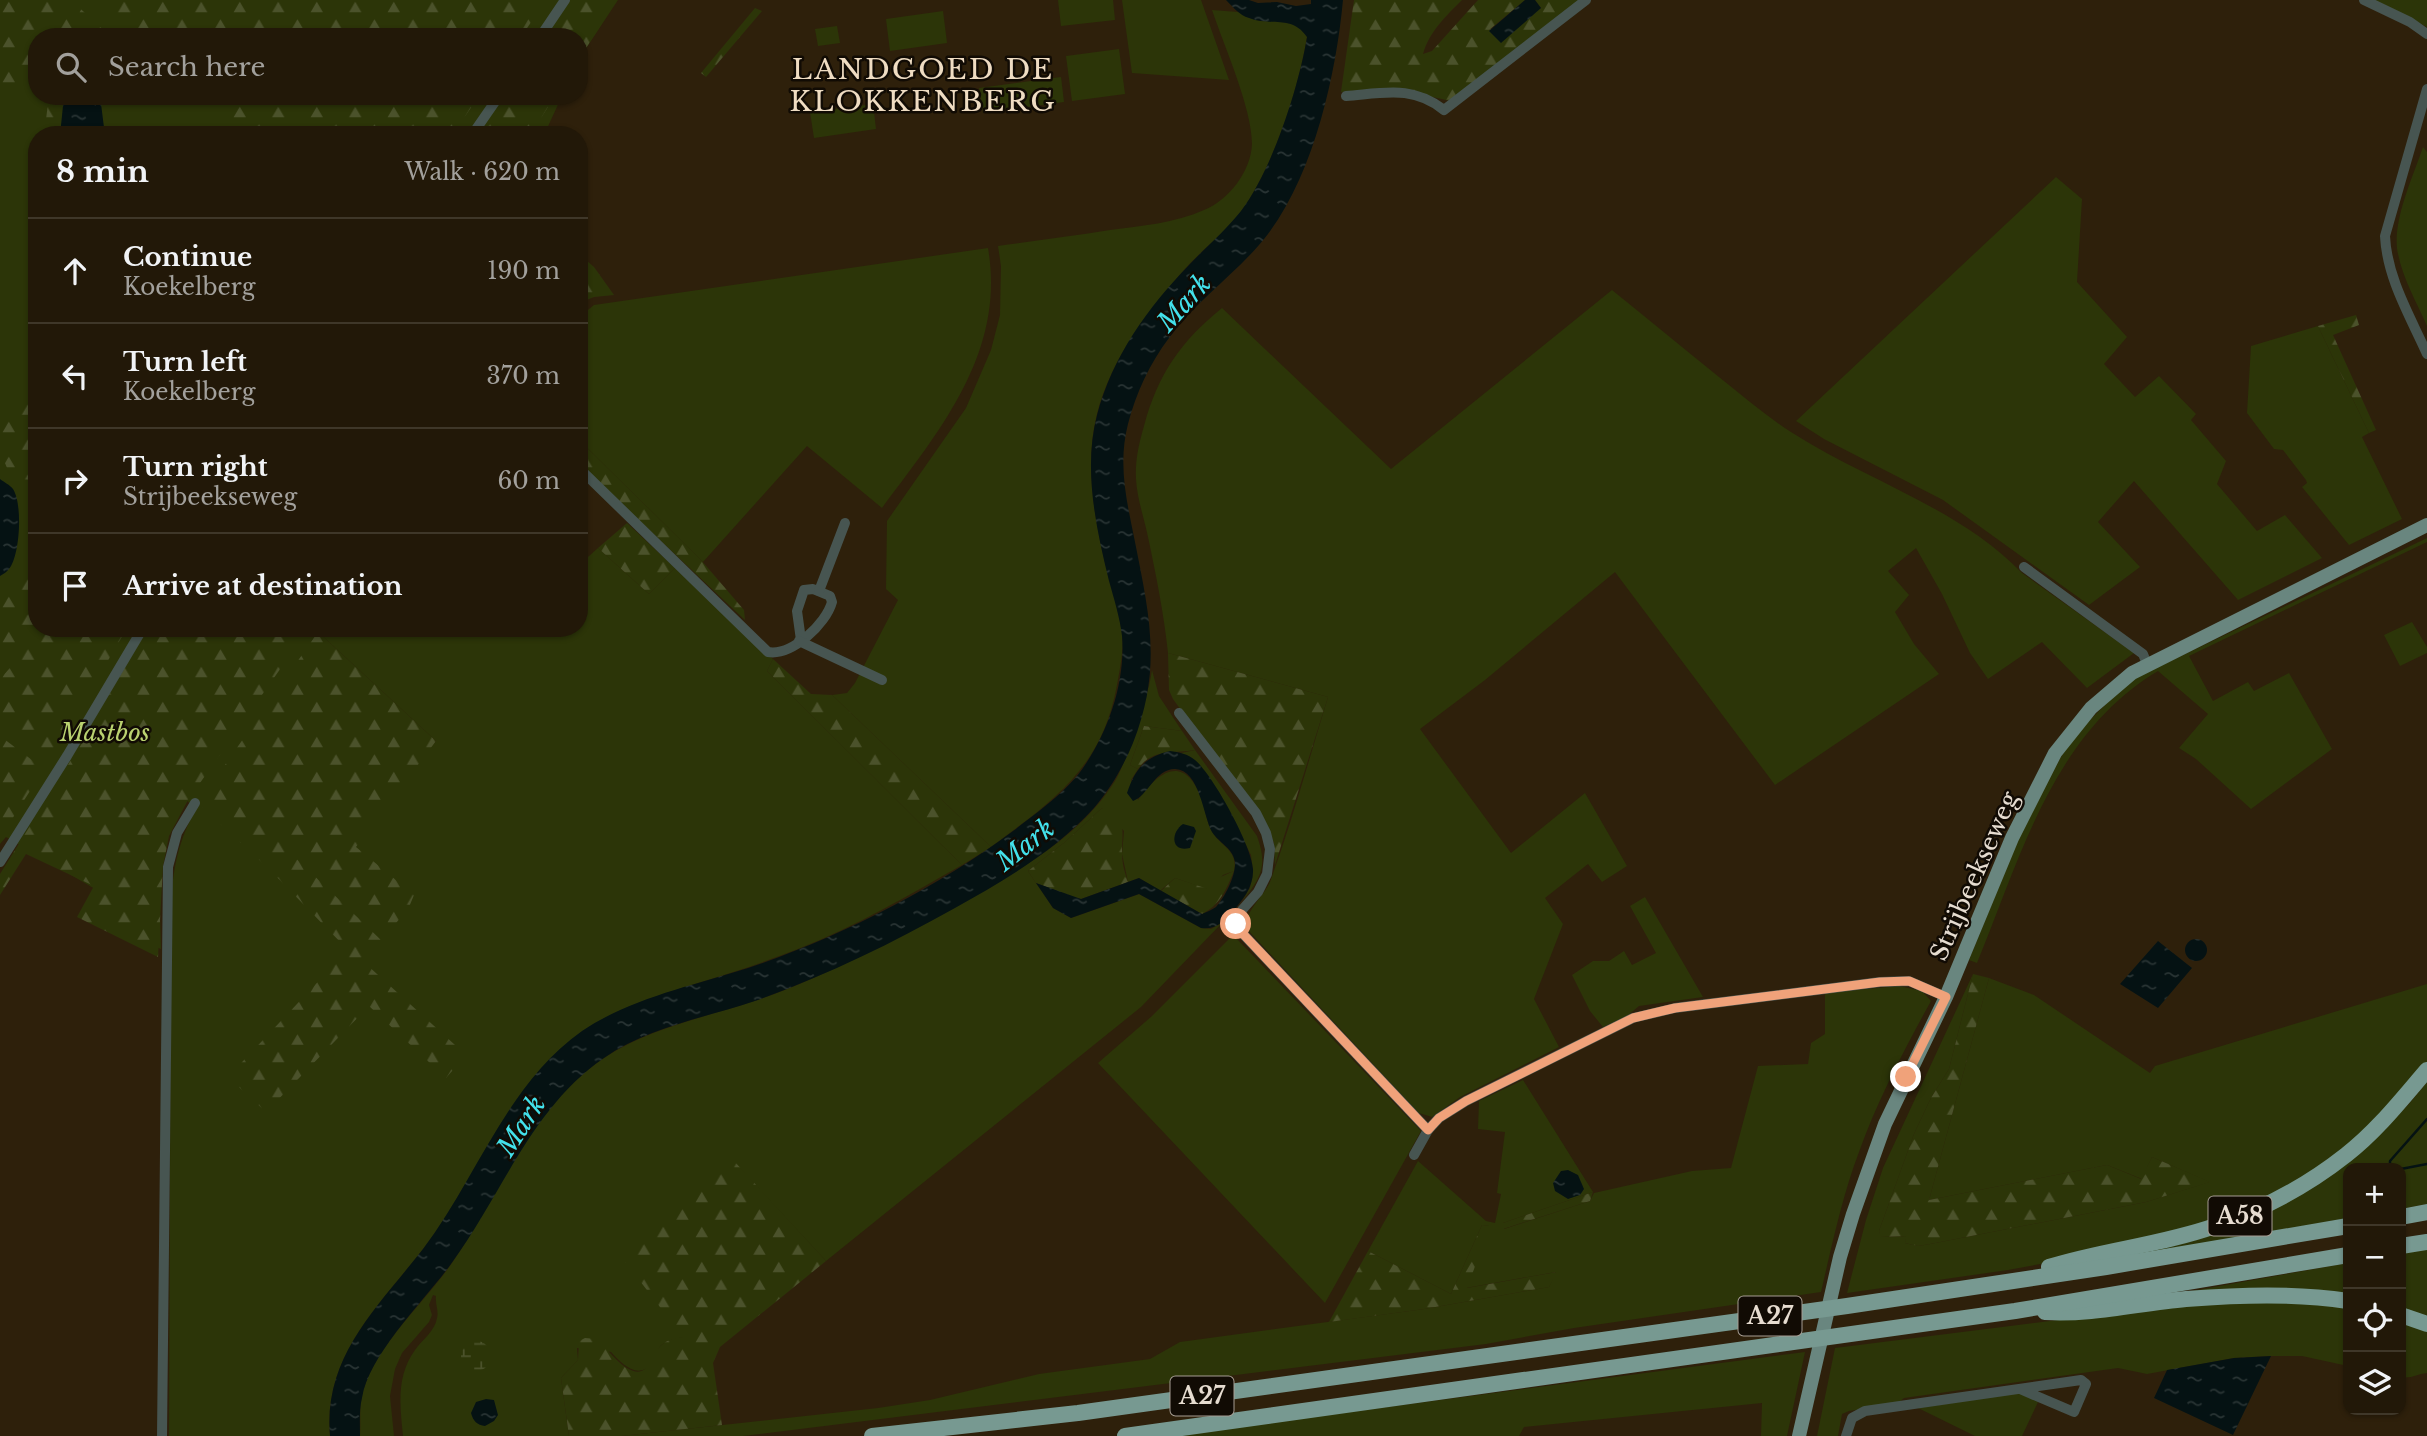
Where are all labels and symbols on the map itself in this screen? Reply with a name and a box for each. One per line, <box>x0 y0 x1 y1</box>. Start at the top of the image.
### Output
district label: LANDGOED DE KLOKKENBERG <box>789 52 1057 119</box>
water label: Mark <box>1149 268 1218 339</box>
park label: Mastbos <box>59 718 150 747</box>
street label: Strijbeekseweg <box>1924 786 2024 965</box>
water label: Mark <box>989 812 1061 878</box>
route start <box>1220 908 1251 939</box>
route end <box>1890 1061 1921 1092</box>
water label: Mark <box>489 1090 552 1163</box>
road number: A58 <box>2208 1196 2272 1236</box>
road number: A27 <box>1738 1296 1802 1336</box>
road number: A27 <box>1170 1376 1234 1415</box>

